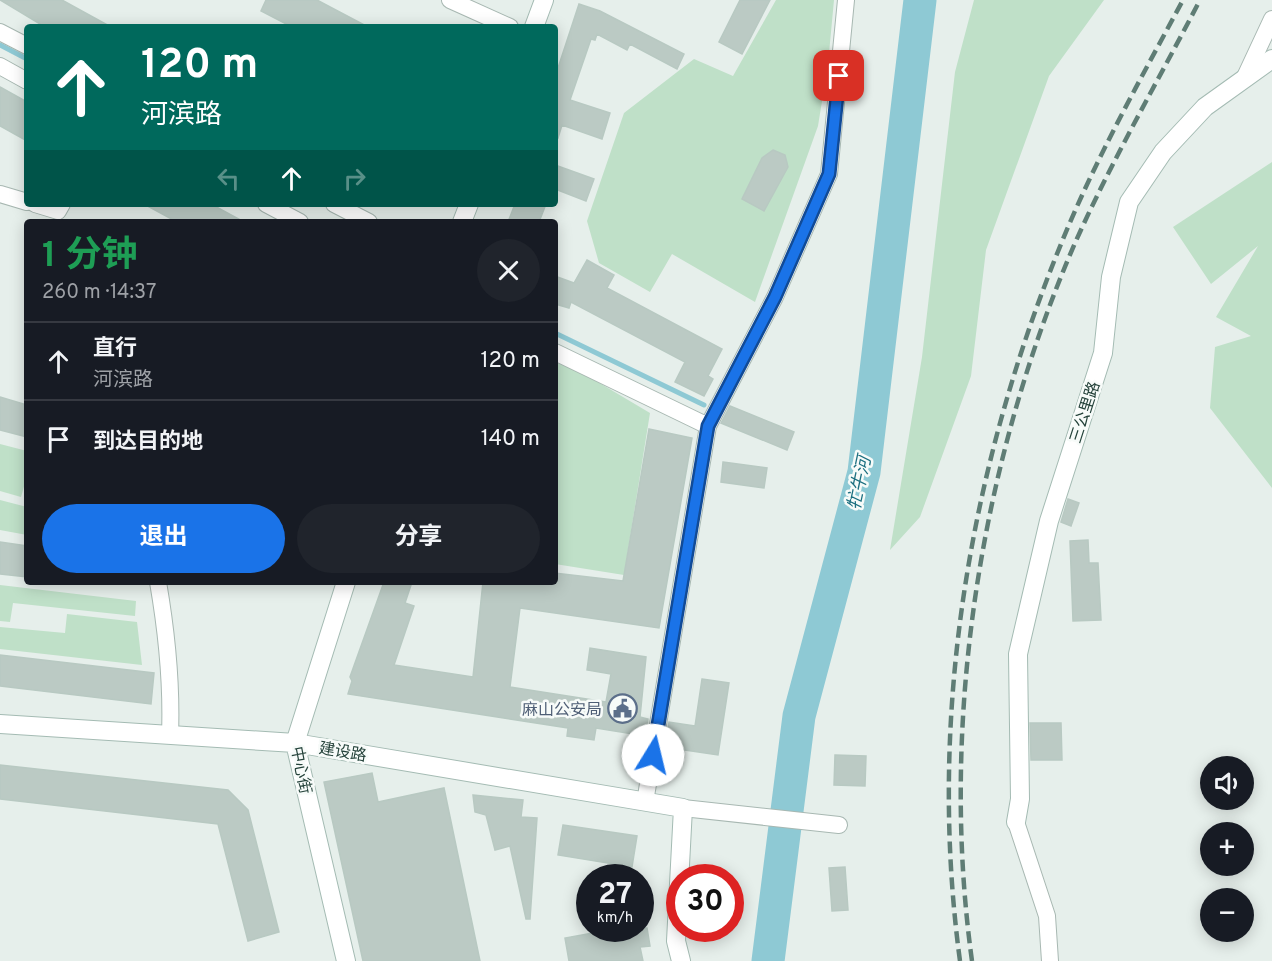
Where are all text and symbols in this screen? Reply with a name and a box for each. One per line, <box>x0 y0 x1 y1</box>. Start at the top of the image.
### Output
text: 120 m <box>141 40 258 93</box>
icon: ahead <box>42 48 120 126</box>
pin <box>813 50 864 101</box>
icon: arrive <box>822 59 855 92</box>
text: 河滨路 <box>141 99 222 133</box>
icon: left <box>212 162 245 195</box>
icon: ahead <box>275 162 308 195</box>
icon: right <box>338 162 371 195</box>
text: 1 分钟 <box>42 234 137 280</box>
button: close <box>477 239 540 302</box>
text: 260 m · 14:37 <box>42 280 156 306</box>
text: 直行 <box>93 336 137 363</box>
icon: ahead <box>42 345 75 378</box>
text: 120 m <box>480 348 540 375</box>
text: 河滨路 <box>93 368 153 394</box>
street label: 三公里路 <box>1067 379 1105 446</box>
icon: arrive <box>42 423 75 456</box>
text: 140 m <box>481 426 540 453</box>
text: 到达目的地 <box>93 429 203 456</box>
water label: 牤牛河 <box>844 452 878 512</box>
button: 退出 <box>42 504 285 573</box>
button: 分享 <box>297 504 540 573</box>
public building icon: 麻山公安局 <box>607 693 639 725</box>
place label: 麻山公安局 <box>522 701 602 721</box>
position arrow <box>621 723 685 787</box>
street label: 建设路 <box>317 739 368 767</box>
street label: 中心街 <box>286 745 314 796</box>
map controls <box>1200 756 1254 942</box>
button: sound <box>1200 756 1254 810</box>
button: + <box>1200 822 1254 876</box>
speed limit sign: 30 <box>666 864 744 942</box>
text: 27 <box>598 877 632 914</box>
button: − <box>1200 888 1254 942</box>
text: km/h <box>597 909 633 928</box>

